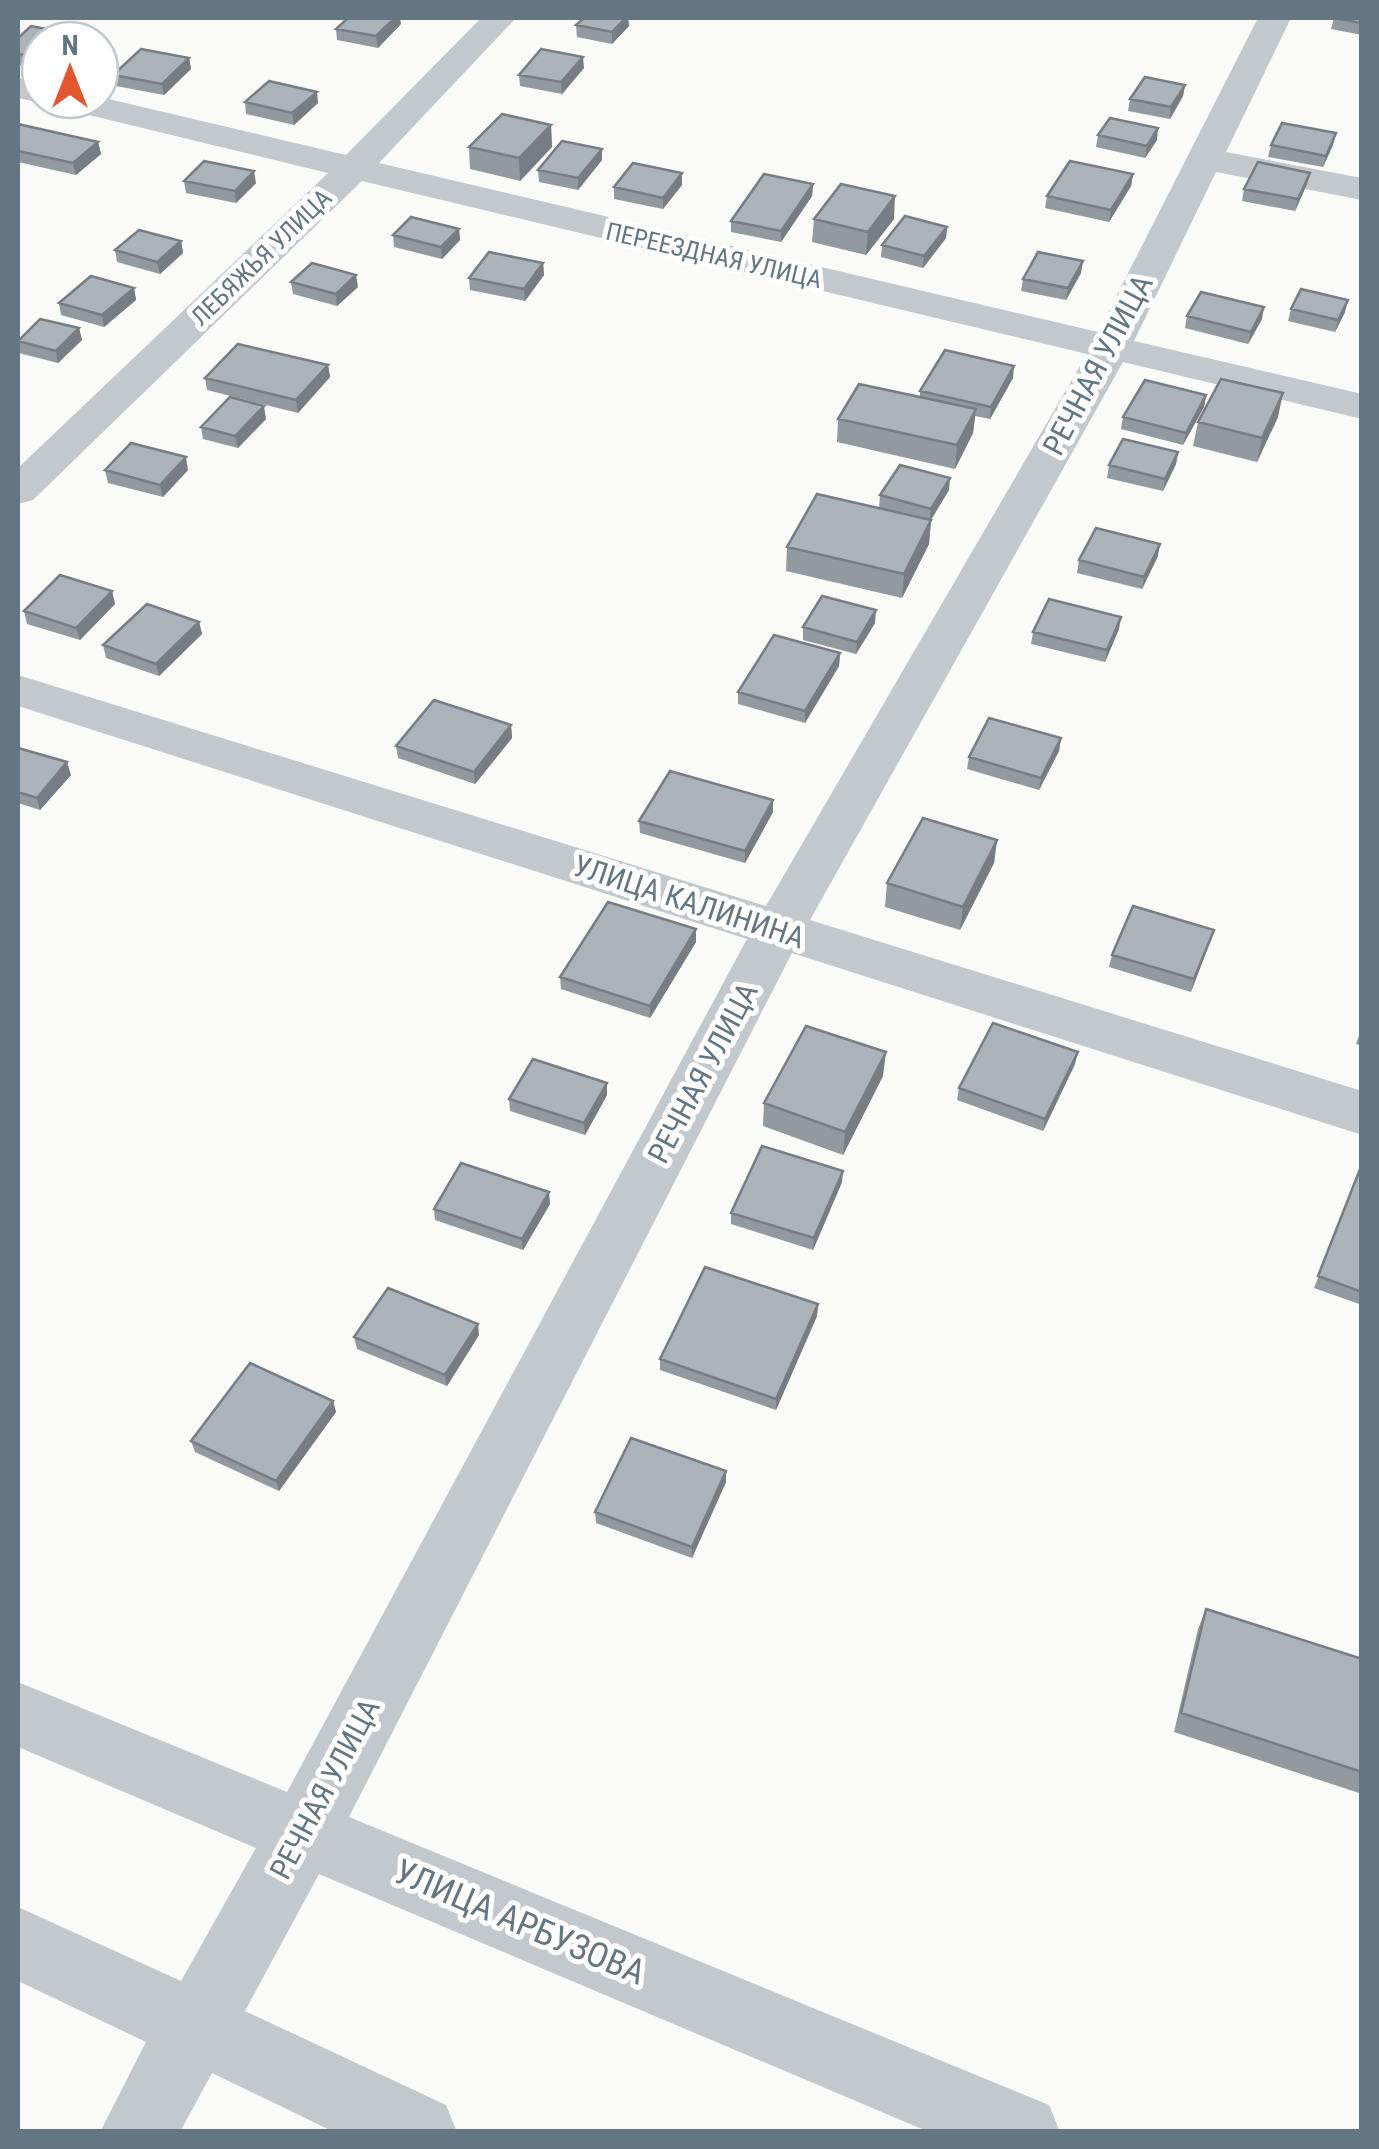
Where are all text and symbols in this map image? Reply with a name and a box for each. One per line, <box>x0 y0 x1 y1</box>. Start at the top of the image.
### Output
north arrow <box>20 20 120 120</box>
text: N <box>61 29 79 62</box>
street label: ЛЕБЯЖЬЯ УЛИЦА <box>185 183 337 332</box>
street label: ПЕРЕЕЗДНАЯ УЛИЦА <box>603 217 825 294</box>
street label: РЕЧНАЯ УЛИЦА <box>1035 269 1160 461</box>
street label: УЛИЦА КАЛИНИНА <box>569 848 809 955</box>
street label: РЕЧНАЯ УЛИЦА <box>640 977 765 1169</box>
street label: РЕЧНАЯ УЛИЦА <box>262 1693 387 1885</box>
street label: УЛИЦА АРБУЗОВА <box>388 1851 651 1994</box>

